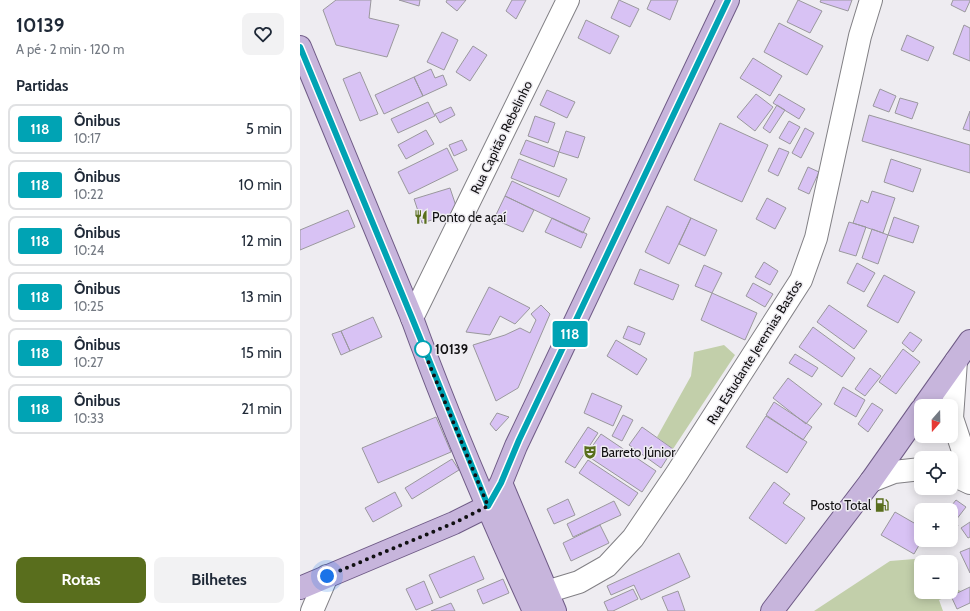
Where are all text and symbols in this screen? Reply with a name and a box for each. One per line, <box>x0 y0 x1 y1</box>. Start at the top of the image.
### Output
button: heart <box>242 13 284 55</box>
text: 10139 <box>16 14 64 37</box>
text: A pé · 2 min · 120 m <box>16 41 124 57</box>
text: Partidas <box>16 77 68 95</box>
street label: Rua Capitão Rebelinho <box>467 78 535 196</box>
text: Ônibus <box>74 112 120 130</box>
text: 118 <box>31 120 49 138</box>
text: 5 min <box>246 120 282 138</box>
text: 10:17 <box>74 130 101 146</box>
text: Ônibus <box>74 168 120 186</box>
text: 118 <box>31 176 49 194</box>
text: 10 min <box>239 176 282 194</box>
text: 10:22 <box>74 186 104 202</box>
restaurant icon: Ponto de açaí <box>413 209 429 225</box>
place label: Ponto de açaí <box>432 209 506 225</box>
text: Ônibus <box>74 224 120 242</box>
text: 118 <box>31 232 49 250</box>
text: 12 min <box>241 232 282 250</box>
text: 10:24 <box>74 242 104 258</box>
street label: Rua Estudante Jeremias Bastos <box>703 276 805 427</box>
text: Ônibus <box>74 280 120 298</box>
text: 118 <box>31 288 49 306</box>
text: 13 min <box>241 288 282 306</box>
text: 10:25 <box>74 298 104 314</box>
line badge: 118 <box>547 321 593 347</box>
text: 118 <box>561 325 579 343</box>
text: Ônibus <box>74 336 120 354</box>
marker: 10139 <box>414 340 432 358</box>
place label: 10139 <box>435 341 468 357</box>
text: 118 <box>31 344 49 362</box>
text: 15 min <box>241 344 282 362</box>
text: 10:27 <box>74 354 103 370</box>
text: Ônibus <box>74 392 120 410</box>
north arrow <box>914 399 958 443</box>
map controls <box>914 399 958 599</box>
text: 118 <box>31 400 49 418</box>
text: 21 min <box>241 400 282 418</box>
text: 10:33 <box>74 410 104 426</box>
theatre icon: Barreto Júnior <box>582 444 598 460</box>
place label: Barreto Júnior <box>601 444 676 460</box>
button: locate <box>914 451 958 495</box>
place label: Posto Total <box>810 497 871 513</box>
fuel station icon: Posto Total <box>874 497 890 513</box>
button: + <box>914 503 958 547</box>
button: − <box>914 555 958 599</box>
button: Rotas <box>16 557 146 603</box>
button: Bilhetes <box>154 557 284 603</box>
your location <box>317 566 337 586</box>

